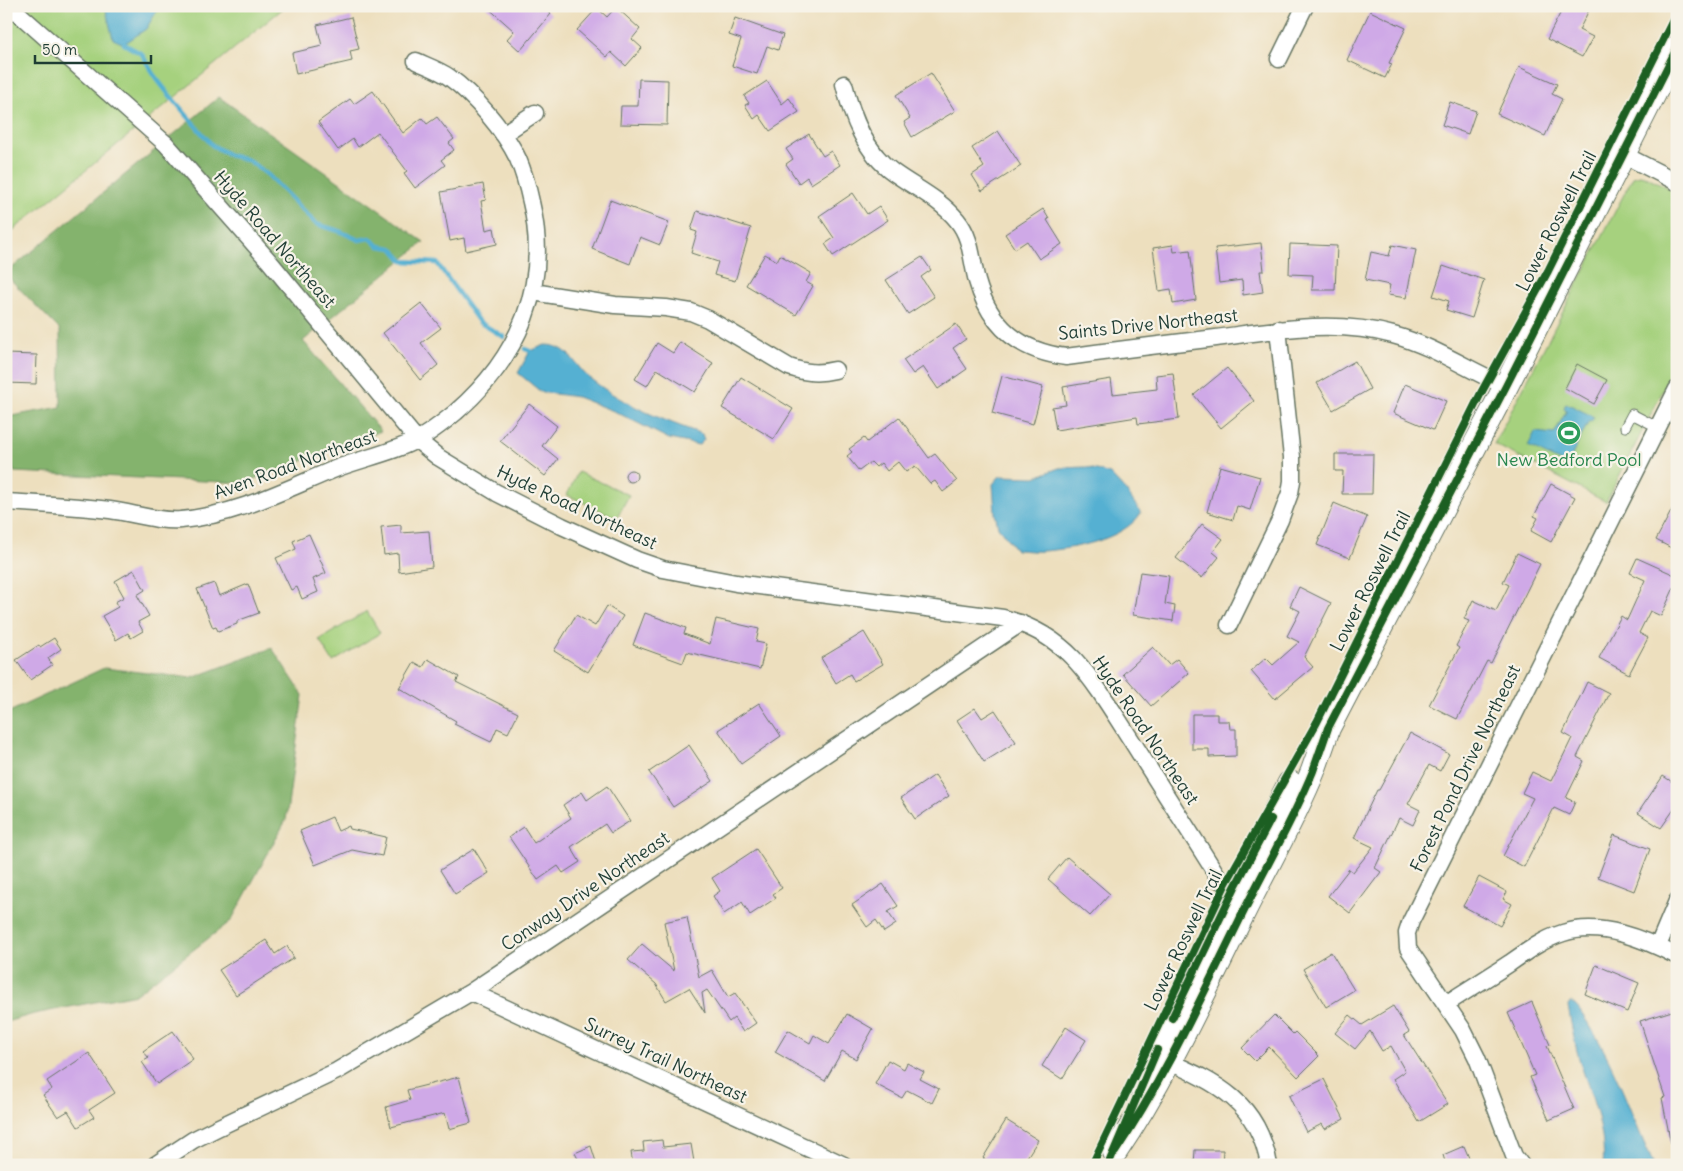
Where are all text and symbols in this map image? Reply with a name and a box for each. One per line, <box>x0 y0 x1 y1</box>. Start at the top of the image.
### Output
scale bar <box>35 32 151 64</box>
text: 50 m <box>42 40 77 59</box>
street label: Lower Roswell Trail <box>1511 147 1601 295</box>
street label: Hyde Road Northeast <box>209 166 341 312</box>
street label: Saints Drive Northeast <box>1057 303 1239 345</box>
sports icon: New Bedford Pool <box>1556 420 1582 446</box>
street label: Aven Road Northeast <box>210 424 380 504</box>
place label: New Bedford Pool <box>1496 448 1642 471</box>
street label: Hyde Road Northeast <box>493 460 661 554</box>
street label: Lower Roswell Trail <box>1325 507 1415 655</box>
street label: Hyde Road Northeast <box>1088 651 1204 809</box>
street label: Forest Pond Drive Northeast <box>1405 661 1525 875</box>
street label: Conway Drive Northeast <box>496 826 674 956</box>
street label: Lower Roswell Trail <box>1139 865 1227 1015</box>
street label: Surrey Trail Northeast <box>581 1012 751 1108</box>

